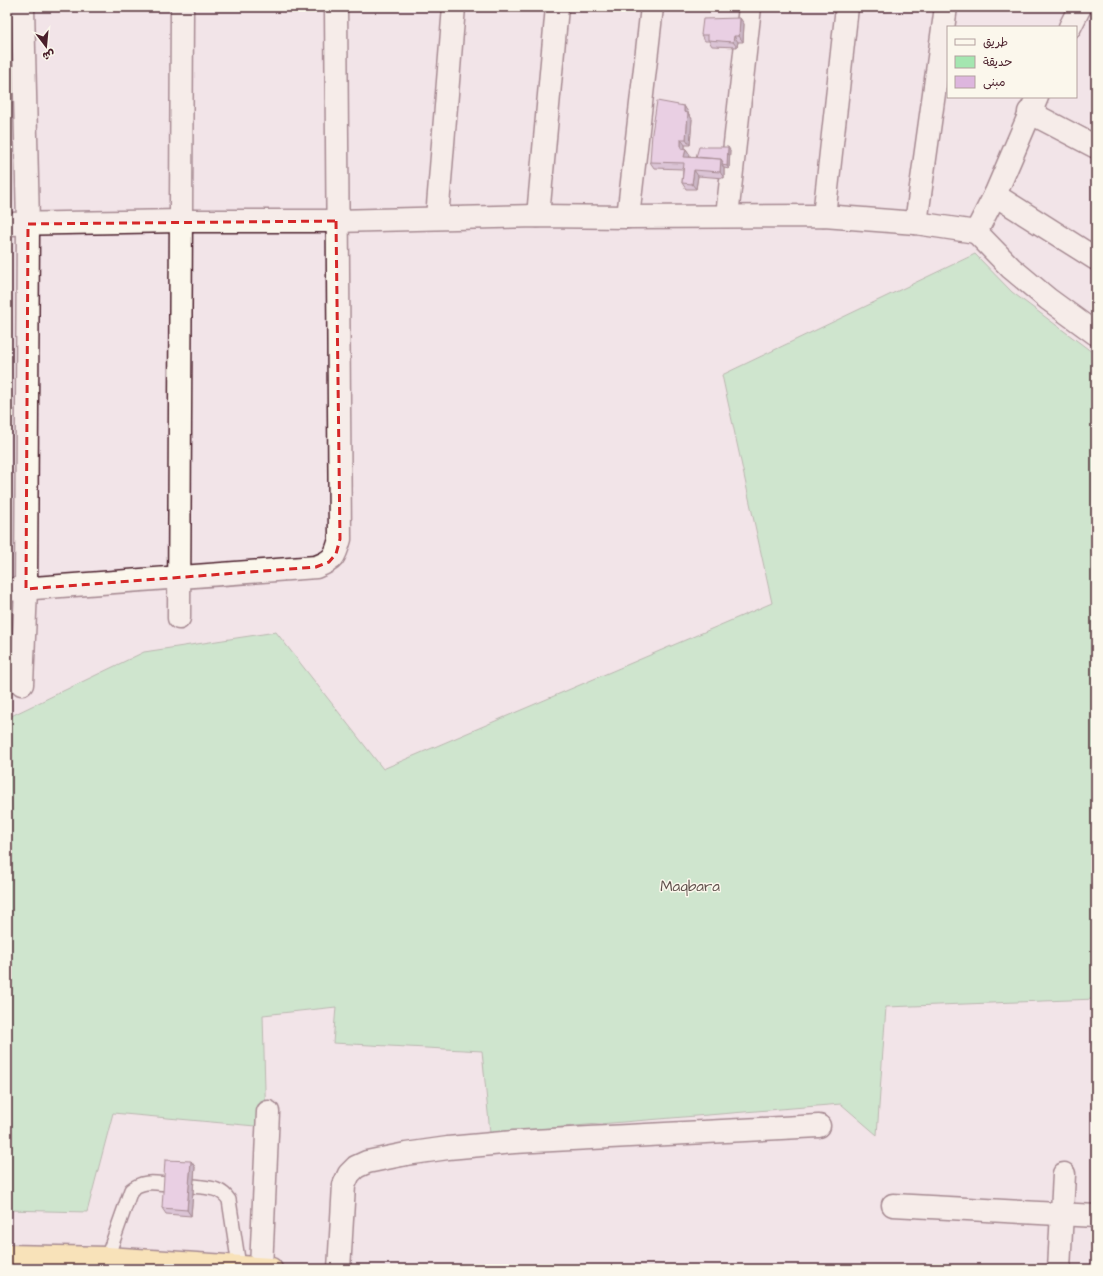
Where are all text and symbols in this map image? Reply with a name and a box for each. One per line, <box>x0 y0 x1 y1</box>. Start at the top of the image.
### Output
north arrow <box>26 26 66 66</box>
legend <box>947 26 1077 98</box>
text: طريق <box>983 34 1008 51</box>
text: ش <box>41 46 57 64</box>
text: حديقة <box>983 54 1012 71</box>
text: مبنى <box>983 74 1006 91</box>
park label: Maqbara <box>660 876 720 897</box>

